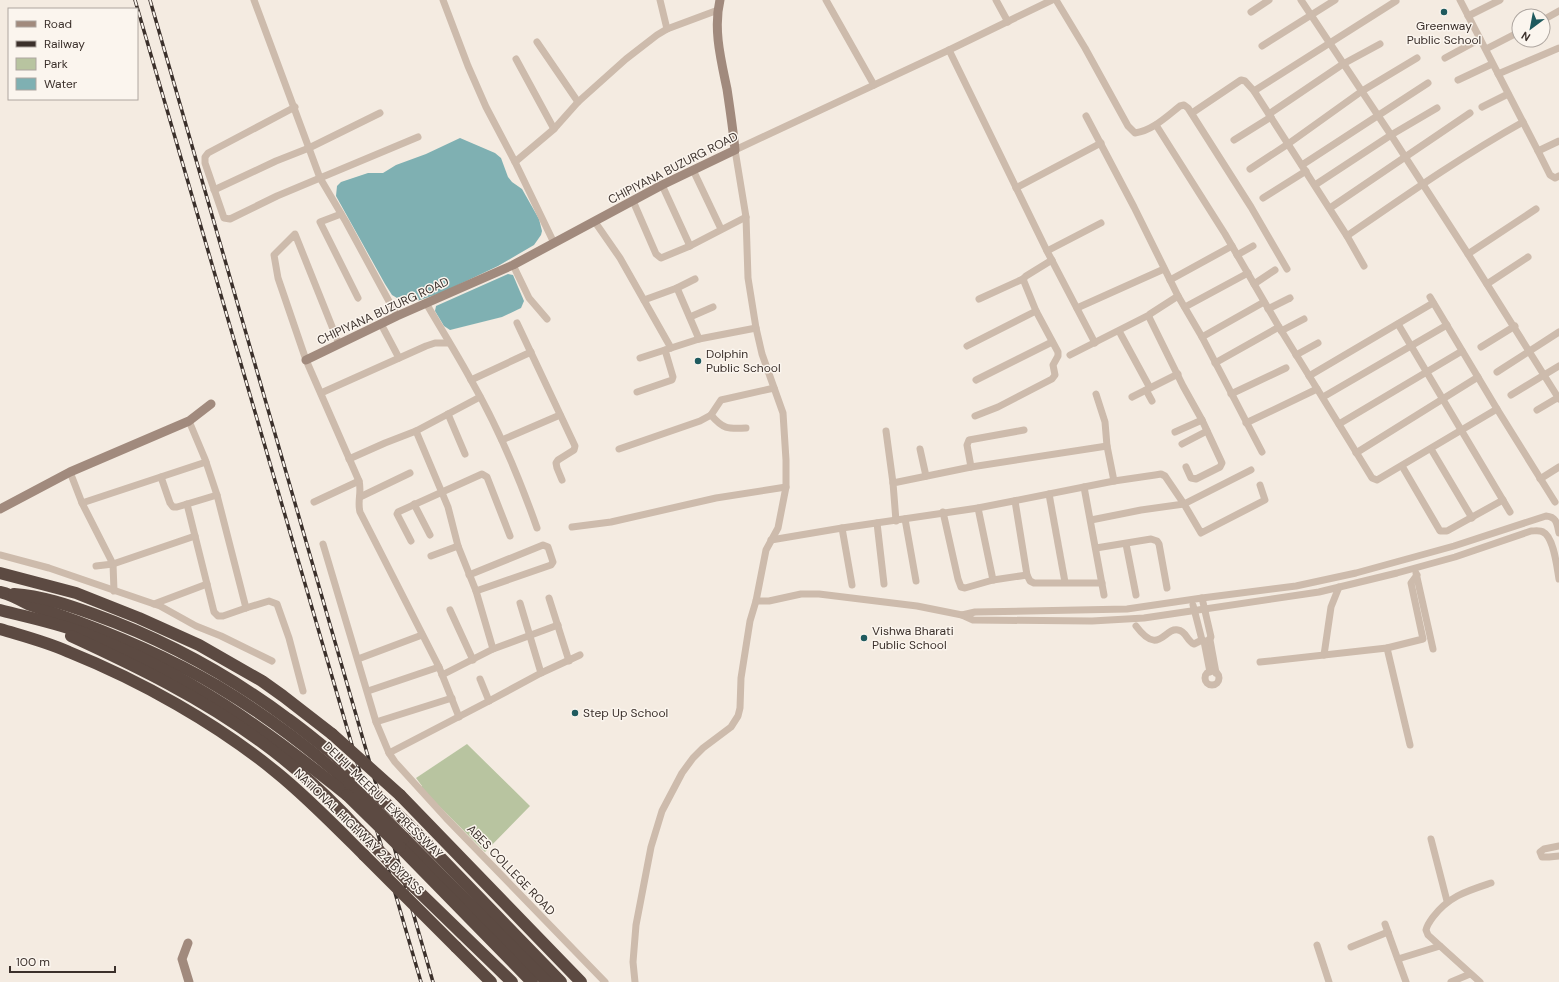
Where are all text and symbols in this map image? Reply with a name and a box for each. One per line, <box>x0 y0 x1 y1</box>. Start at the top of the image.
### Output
marker: Greenway Public School <box>1439 7 1449 17</box>
legend <box>8 8 138 100</box>
north arrow <box>1511 8 1551 48</box>
text: Road <box>44 16 72 32</box>
place label: Greenway Public School <box>1407 18 1481 48</box>
text: N <box>1519 28 1533 45</box>
text: Railway <box>44 36 85 52</box>
text: Park <box>44 56 68 72</box>
text: Water <box>44 76 78 92</box>
street label: CHIPIYANA BUZURG ROAD <box>605 128 741 208</box>
street label: CHIPIYANA BUZURG ROAD <box>314 273 452 349</box>
place label: Dolphin Public School <box>706 346 781 376</box>
marker: Dolphin Public School <box>693 356 703 366</box>
place label: Vishwa Bharati Public School <box>872 623 954 653</box>
marker: Vishwa Bharati Public School <box>859 633 869 643</box>
place label: Step Up School <box>583 705 668 721</box>
marker: Step Up School <box>570 708 580 718</box>
street label: DELHI-MEERUT EXPRESSWAY <box>320 738 446 862</box>
street label: NATIONAL HIGHWAY 24 BYPASS <box>291 765 428 899</box>
street label: ABES COLLEGE ROAD <box>463 821 559 919</box>
scale bar <box>10 948 115 974</box>
text: 100 m <box>16 954 50 970</box>

